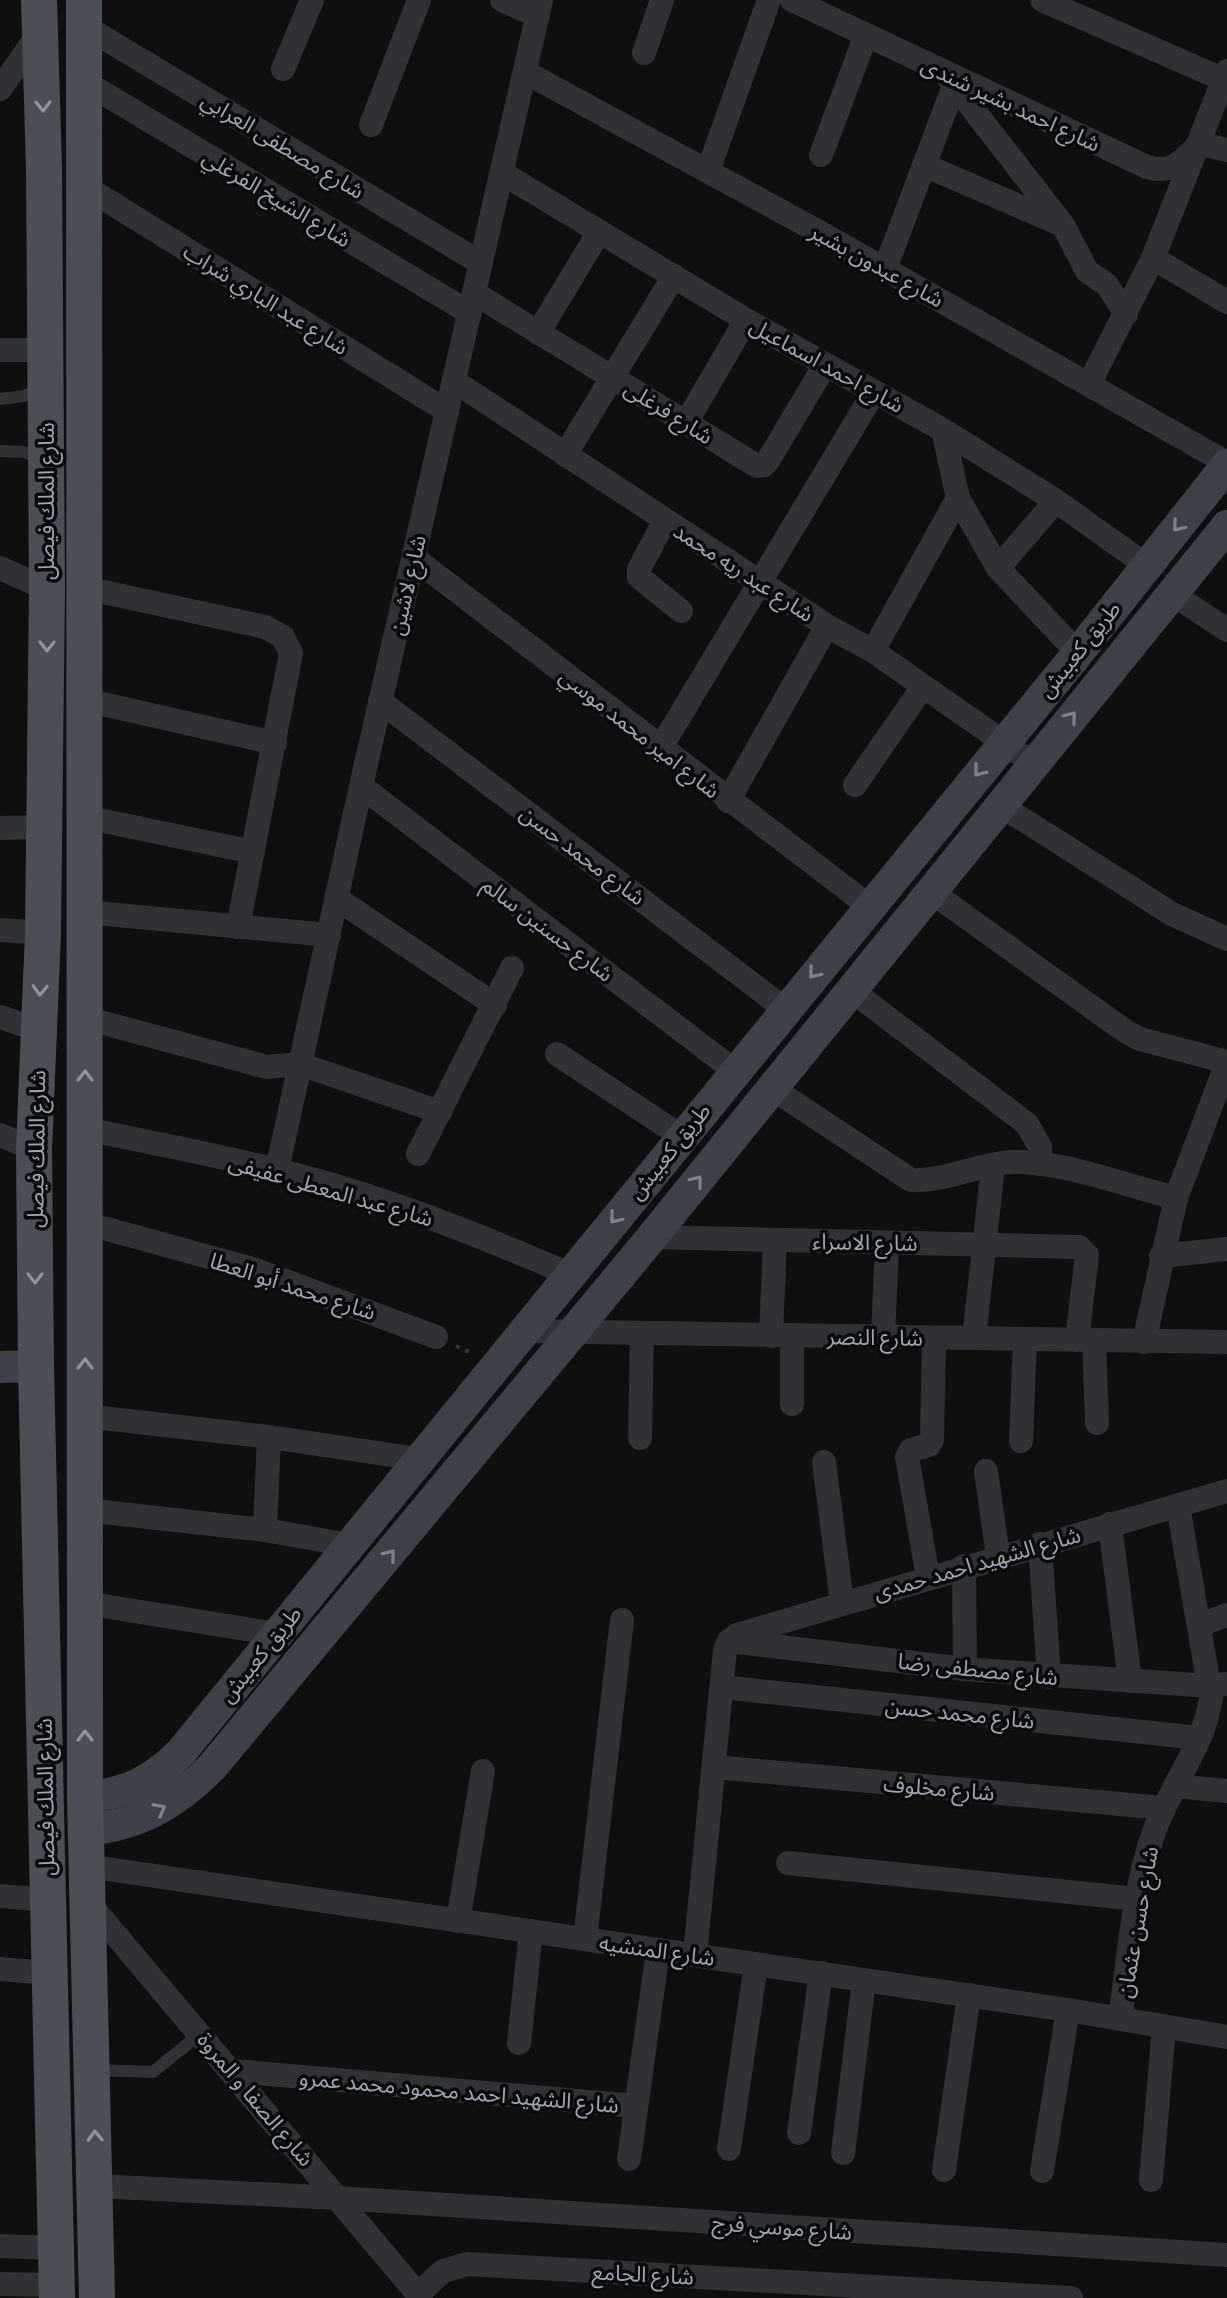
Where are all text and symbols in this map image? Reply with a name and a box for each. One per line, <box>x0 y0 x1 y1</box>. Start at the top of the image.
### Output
street label: شارع احمد بشير شندى <box>916 50 1105 160</box>
street label: شارع مصطفى العرابي <box>195 85 370 207</box>
one-way arrow <box>34 100 51 113</box>
street label: شارع الشيخ الفرغلي <box>196 143 356 256</box>
street label: شارع عبدون بشير <box>803 216 949 316</box>
street label: شارع عبد الباري شراب <box>177 237 354 364</box>
street label: شارع احمد اسماعيل <box>744 311 909 422</box>
street label: شارع فرغلى <box>618 374 719 453</box>
street label: شارع الملك فيصل <box>32 422 63 580</box>
street label: شارع عبد ريه محمد <box>667 516 819 630</box>
one-way arrow <box>1173 517 1188 531</box>
street label: شارع لاشين <box>382 532 435 638</box>
street label: طريق كعبيش <box>1032 595 1126 703</box>
one-way arrow <box>38 640 55 653</box>
street label: شارع امير محمد موسي <box>552 662 726 807</box>
one-way arrow <box>1061 712 1076 726</box>
one-way arrow <box>974 762 988 777</box>
street label: شارع محمد حسن <box>513 799 651 914</box>
street label: شارع حسنين سالم <box>475 870 619 990</box>
one-way arrow <box>810 964 824 979</box>
one-way arrow <box>32 984 49 997</box>
one-way arrow <box>76 1069 94 1082</box>
street label: شارع الملك فيصل <box>21 1070 54 1228</box>
street label: طريق كعبيش <box>622 1097 716 1205</box>
street label: شارع عبد المعطى عفيفى <box>225 1147 436 1235</box>
one-way arrow <box>688 1175 702 1190</box>
one-way arrow <box>610 1209 625 1223</box>
street label: شارع الاسراء <box>812 1227 918 1260</box>
street label: شارع محمد أبو العطا <box>206 1246 379 1329</box>
one-way arrow <box>26 1272 44 1285</box>
street label: شارع النصر <box>826 1322 923 1355</box>
one-way arrow <box>76 1357 94 1370</box>
street label: شارع الشهيد احمد حمدى <box>870 1520 1085 1609</box>
one-way arrow <box>380 1550 395 1564</box>
street label: طريق كعبيش <box>213 1600 307 1708</box>
street label: شارع مصطفى رضا <box>896 1647 1060 1694</box>
street label: شارع محمد حسن <box>884 1691 1036 1738</box>
street label: شارع الملك فيصل <box>30 1718 63 1876</box>
one-way arrow <box>76 1729 94 1742</box>
street label: شارع مخلوف <box>882 1769 996 1810</box>
one-way arrow <box>151 1803 166 1819</box>
street label: شارع حسن عثمان <box>1110 1844 1167 2000</box>
street label: شارع المنشيه <box>597 1928 717 1975</box>
street label: شارع الصفا و المروة <box>189 2026 320 2174</box>
street label: شارع الشهيد احمد محمود محمد عمرو <box>298 2063 620 2122</box>
one-way arrow <box>86 2129 103 2142</box>
street label: شارع موسي فرج <box>711 2208 853 2249</box>
street label: شارع الجامع <box>591 2257 695 2294</box>

